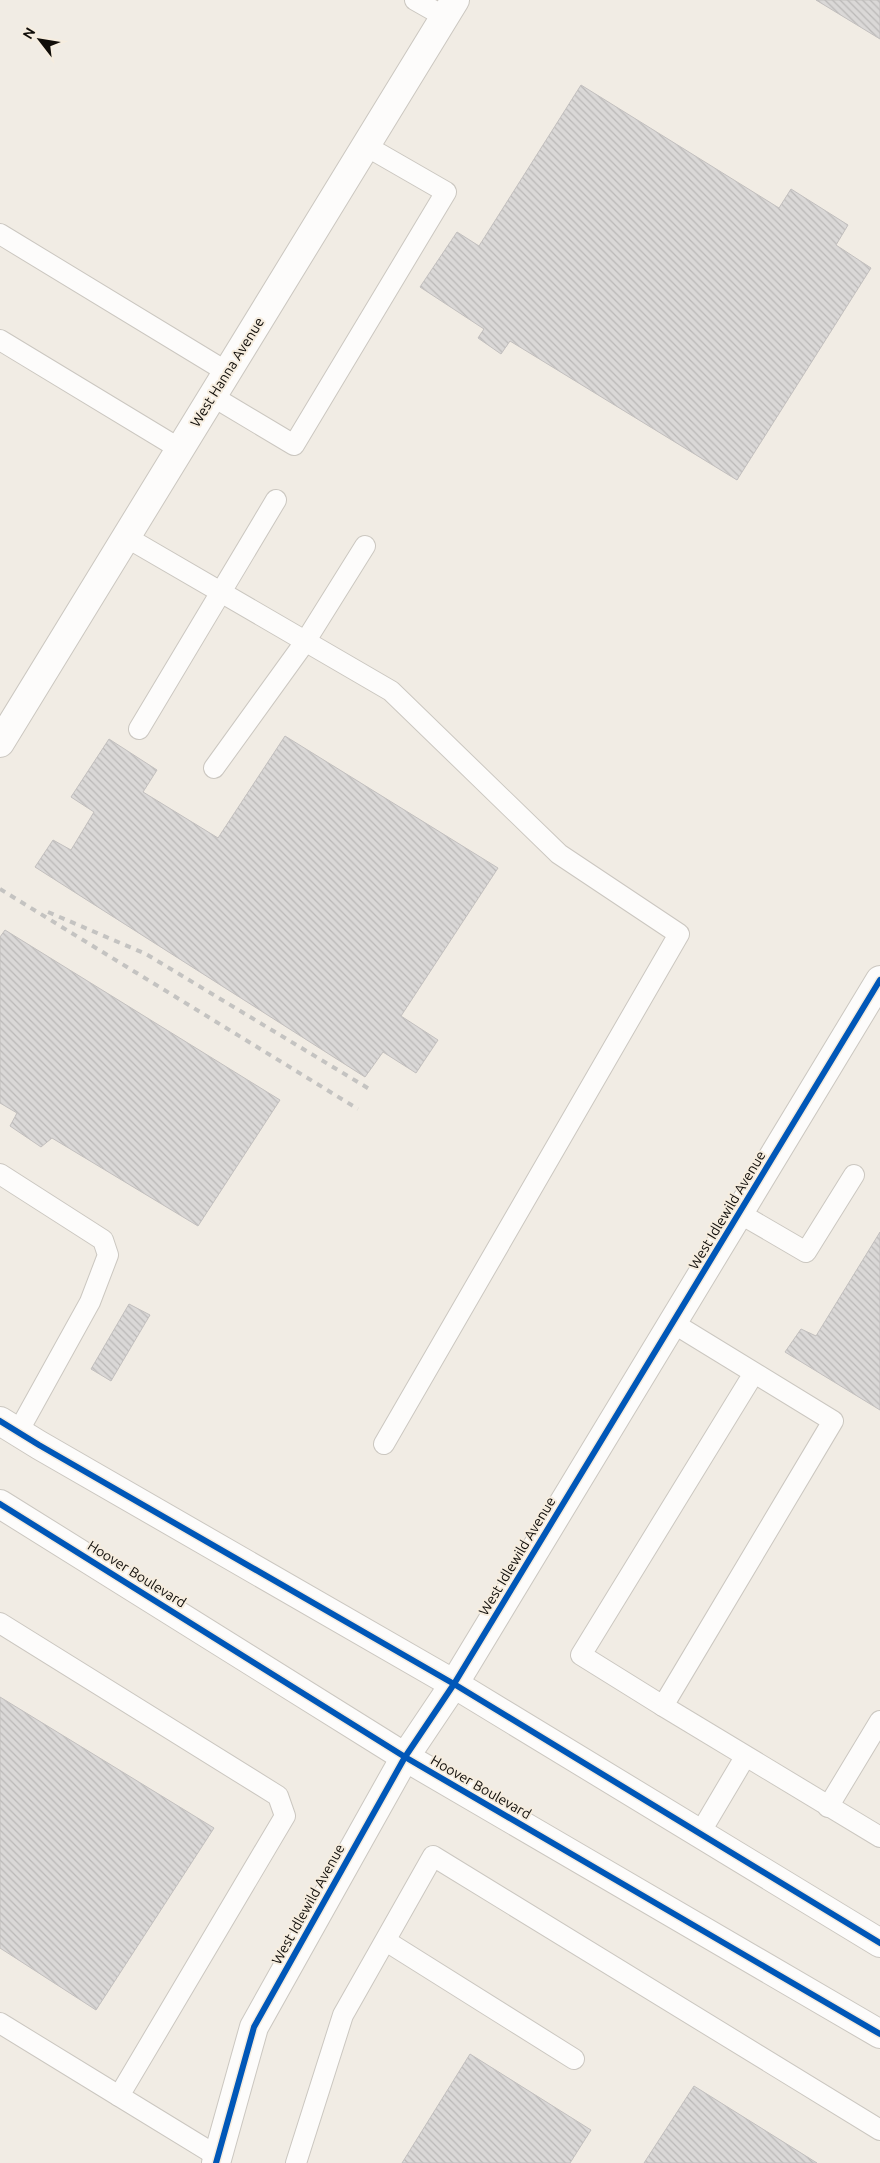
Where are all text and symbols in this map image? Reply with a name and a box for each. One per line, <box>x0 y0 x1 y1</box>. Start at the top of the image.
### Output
north arrow <box>15 15 65 65</box>
text: N <box>19 25 38 42</box>
street label: West Hanna Avenue <box>187 314 267 430</box>
street label: West Idlewild Avenue <box>685 1148 769 1272</box>
street label: West Idlewild Avenue <box>475 1494 559 1618</box>
street label: Hoover Boulevard <box>85 1537 189 1611</box>
street label: Hoover Boulevard <box>428 1752 534 1822</box>
street label: West Idlewild Avenue <box>268 1841 348 1967</box>

